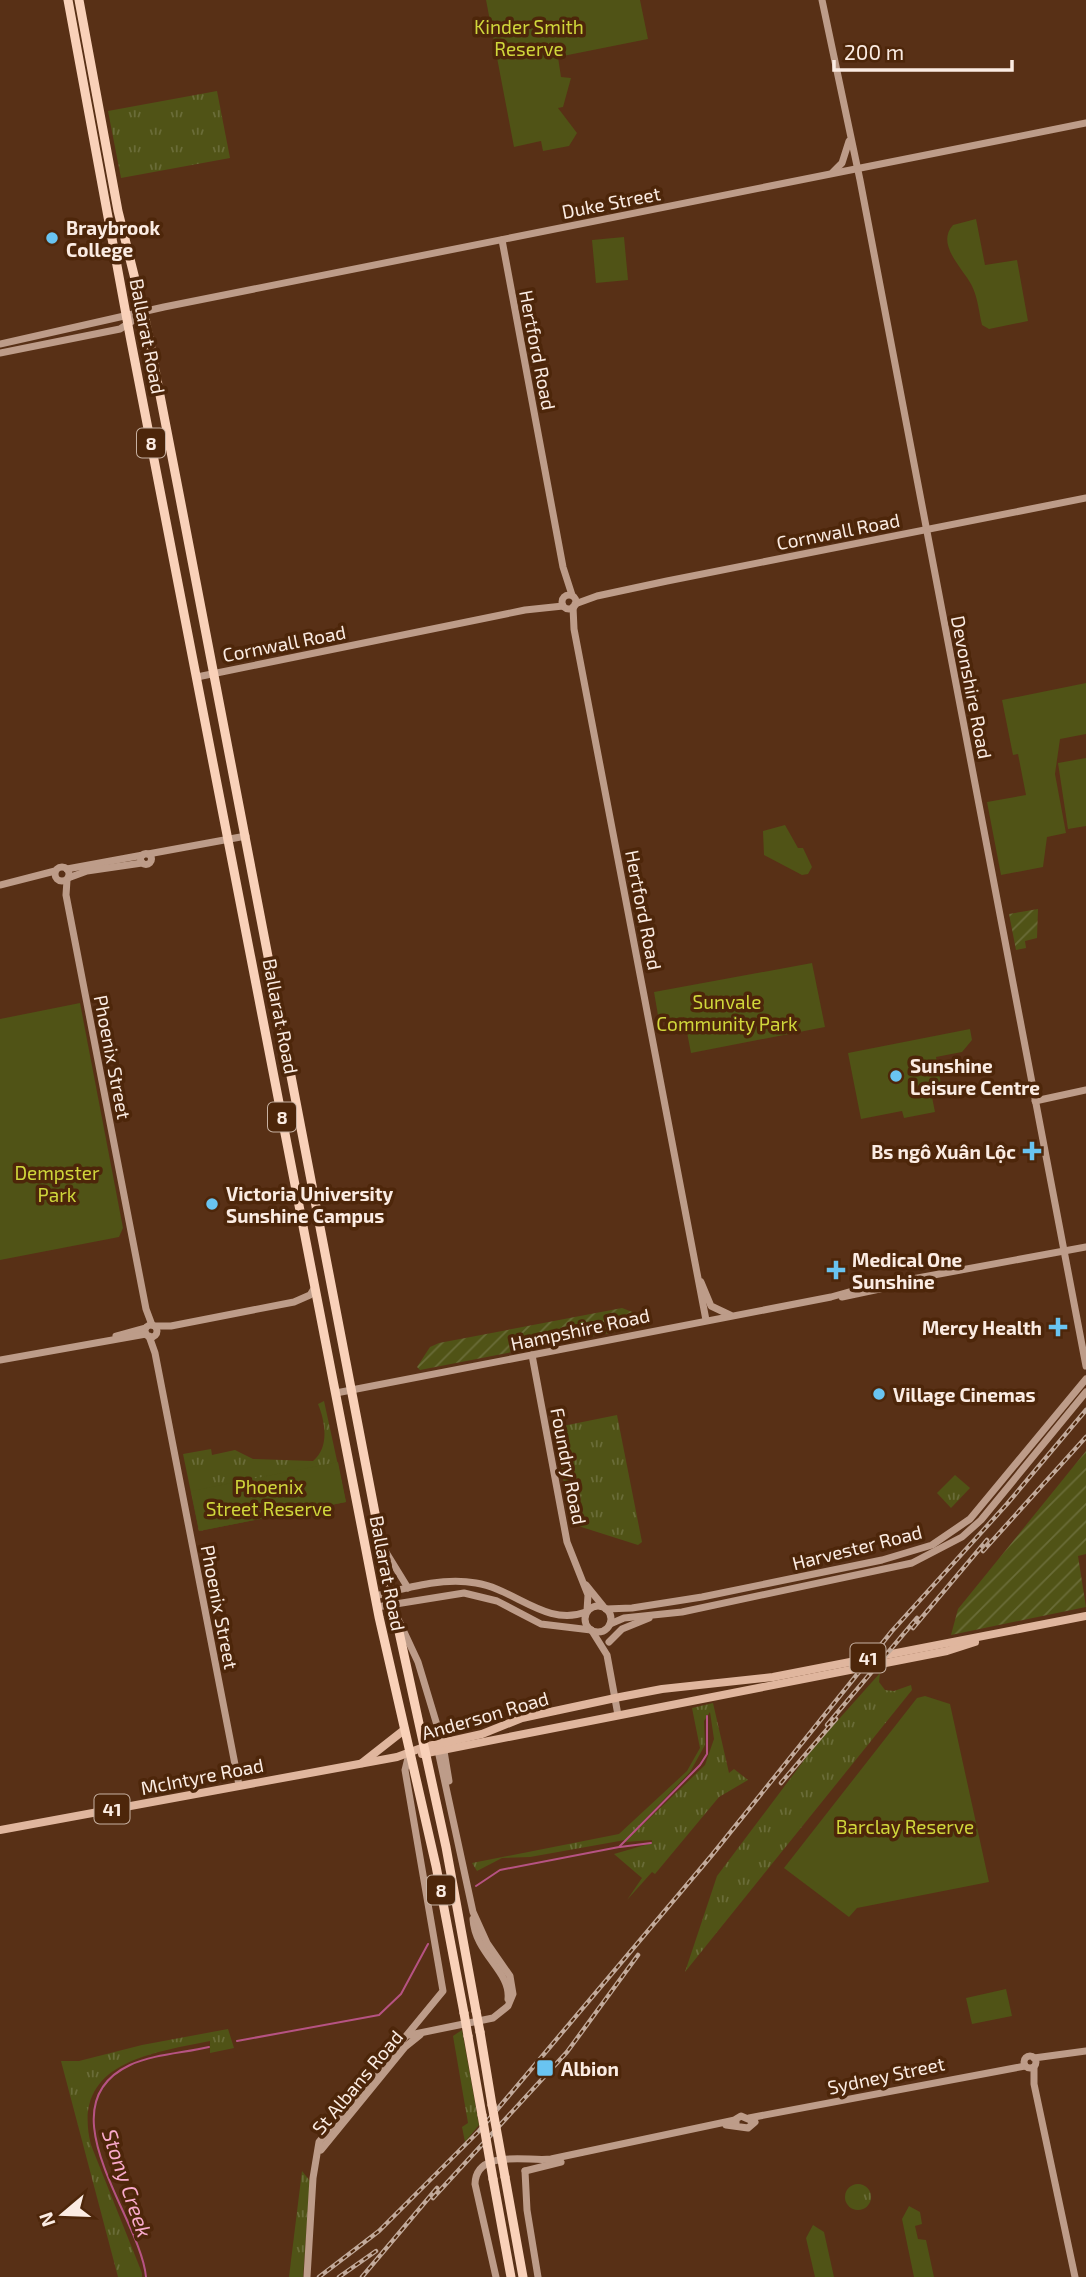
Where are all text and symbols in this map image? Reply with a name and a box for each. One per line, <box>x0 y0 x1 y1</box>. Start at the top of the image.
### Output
park label: Kinder Smith Reserve <box>474 15 584 60</box>
scale bar <box>834 28 1012 72</box>
text: 200 m <box>844 39 904 64</box>
street label: Duke Street <box>560 181 662 223</box>
place label: Braybrook College <box>66 216 160 261</box>
marker: Braybrook College <box>44 230 60 246</box>
street label: Ballarat Road <box>126 276 170 396</box>
street label: Hertford Road <box>515 288 561 412</box>
road number: 8 <box>137 428 165 458</box>
street label: Cornwall Road <box>774 508 902 554</box>
street label: Devonshire Road <box>947 613 997 761</box>
street label: Cornwall Road <box>220 620 348 666</box>
street label: Hertford Road <box>621 848 667 972</box>
street label: Ballarat Road <box>259 956 303 1076</box>
park label: Sunvale Community Park <box>656 990 798 1035</box>
street label: Phoenix Street <box>90 993 136 1121</box>
place label: Sunshine Leisure Centre <box>910 1054 1040 1099</box>
marker: Sunshine Leisure Centre <box>888 1068 904 1084</box>
road number: 8 <box>268 1102 296 1132</box>
place label: Bs ngô Xuân Lộc <box>871 1140 1016 1163</box>
marker: Bs ngô Xuân Lộc <box>1022 1141 1042 1161</box>
park label: Dempster Park <box>14 1161 100 1206</box>
place label: Victoria University Sunshine Campus <box>226 1182 394 1227</box>
marker: Victoria University Sunshine Campus <box>204 1196 220 1212</box>
place label: Medical One Sunshine <box>852 1248 963 1293</box>
marker: Medical One Sunshine <box>826 1260 846 1280</box>
street label: Hampshire Road <box>508 1303 652 1355</box>
place label: Mercy Health <box>922 1316 1042 1340</box>
marker: Mercy Health <box>1048 1317 1068 1337</box>
place label: Village Cinemas <box>893 1383 1036 1406</box>
marker: Village Cinemas <box>871 1386 887 1402</box>
street label: Foundry Road <box>546 1406 592 1526</box>
park label: Phoenix Street Reserve <box>206 1475 332 1520</box>
street label: Ballarat Road <box>366 1513 410 1633</box>
street label: Harvester Road <box>790 1520 924 1574</box>
street label: Phoenix Street <box>197 1543 243 1671</box>
road number: 41 <box>850 1644 886 1672</box>
street label: Anderson Road <box>419 1686 551 1744</box>
street label: McIntyre Road <box>139 1753 265 1799</box>
road number: 41 <box>94 1795 130 1824</box>
park label: Barclay Reserve <box>836 1815 974 1838</box>
road number: 8 <box>427 1876 455 1904</box>
street label: St Albans Road <box>307 2025 407 2139</box>
street label: Sydney Street <box>825 2051 947 2099</box>
place label: Albion <box>561 2057 619 2080</box>
marker: Albion <box>535 2058 555 2078</box>
water label: Stony Creek <box>97 2125 158 2241</box>
north arrow <box>28 2179 98 2249</box>
text: N <box>33 2209 60 2230</box>

